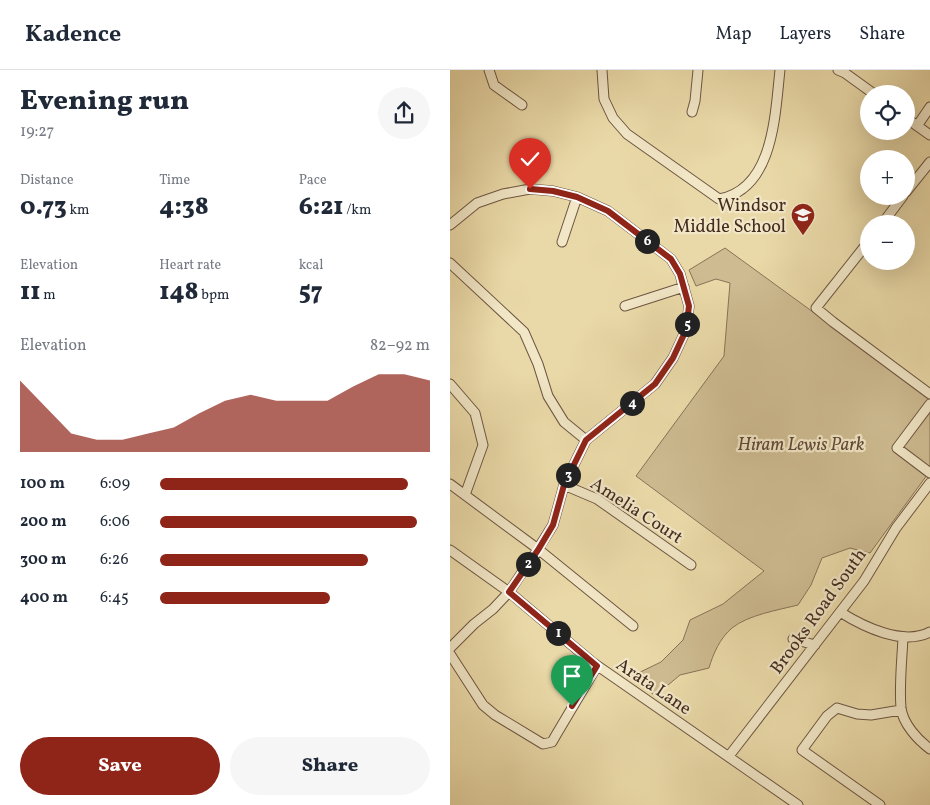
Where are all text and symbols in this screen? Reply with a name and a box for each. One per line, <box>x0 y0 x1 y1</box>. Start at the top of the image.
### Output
text: Kadence <box>25 18 121 52</box>
text: Map <box>715 22 751 47</box>
text: Layers <box>779 22 831 47</box>
text: Share <box>859 22 905 47</box>
text: Evening run <box>20 82 189 121</box>
map controls <box>860 85 915 270</box>
button: locate <box>860 85 915 140</box>
button: share <box>378 87 430 139</box>
text: 19:27 <box>20 121 54 143</box>
pin <box>509 138 551 189</box>
icon: check <box>516 145 544 173</box>
button: + <box>860 150 915 205</box>
text: Distance <box>20 171 74 190</box>
text: Time <box>159 171 190 190</box>
text: Pace <box>299 171 327 190</box>
text: 0.73 <box>20 190 67 225</box>
text: 4:38 <box>159 190 209 225</box>
text: 6:21 <box>299 190 343 225</box>
place label: Windsor Middle School <box>673 194 786 240</box>
text: km <box>67 201 90 220</box>
text: /km <box>343 201 371 220</box>
school or university icon: Windsor Middle School <box>790 202 816 236</box>
button: − <box>860 215 915 270</box>
pin: 6 <box>634 228 660 254</box>
text: 6 <box>644 232 651 251</box>
text: Elevation <box>20 256 78 275</box>
text: Heart rate <box>159 256 221 275</box>
text: kcal <box>299 256 324 275</box>
text: 11 <box>20 275 40 310</box>
text: 148 <box>159 275 199 310</box>
text: 57 <box>299 275 323 310</box>
text: m <box>40 286 56 305</box>
text: bpm <box>199 286 229 305</box>
pin: 5 <box>674 312 700 336</box>
text: 5 <box>684 315 691 334</box>
text: Elevation <box>20 335 87 357</box>
text: 82–92 m <box>370 335 430 357</box>
pin: 4 <box>620 390 644 416</box>
text: 4 <box>628 394 637 413</box>
park label: Hiram Lewis Park <box>738 433 864 458</box>
pin: 3 <box>556 462 580 488</box>
text: 3 <box>565 466 572 485</box>
street label: Amelia Court <box>585 472 687 551</box>
text: 100 m <box>20 473 65 495</box>
text: 6:09 <box>100 473 130 495</box>
text: 200 m <box>20 511 67 533</box>
text: 6:06 <box>100 511 130 533</box>
street label: Brooks Road South <box>765 544 874 680</box>
text: 300 m <box>20 549 66 571</box>
text: 6:26 <box>100 549 129 571</box>
pin: 2 <box>516 552 540 576</box>
text: 2 <box>525 555 532 574</box>
text: 400 m <box>20 587 68 609</box>
text: 6:45 <box>100 587 129 609</box>
pin: 1 <box>546 620 570 646</box>
text: 1 <box>556 624 561 643</box>
street label: Arata Lane <box>610 653 696 722</box>
pin <box>551 655 593 706</box>
icon: arrive <box>558 662 586 690</box>
button: Save <box>20 737 220 795</box>
button: Share <box>230 737 430 795</box>

